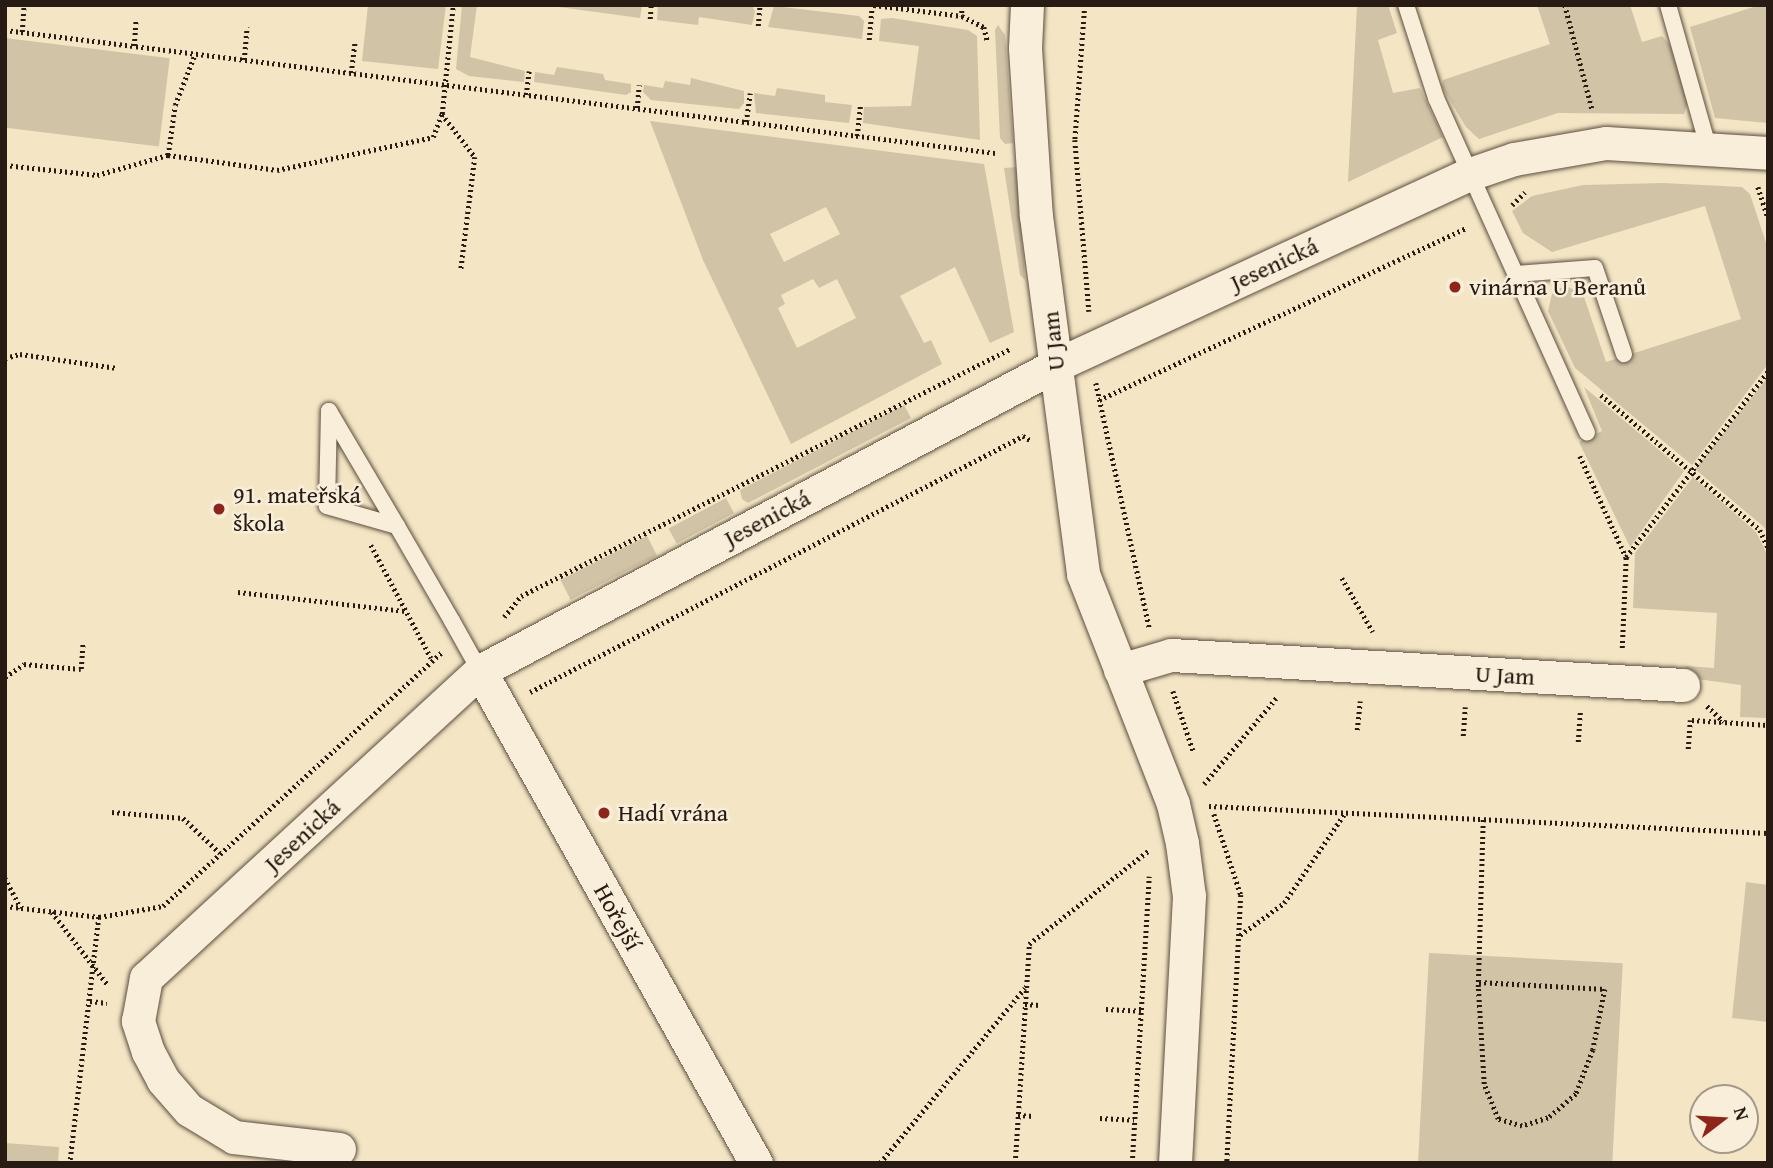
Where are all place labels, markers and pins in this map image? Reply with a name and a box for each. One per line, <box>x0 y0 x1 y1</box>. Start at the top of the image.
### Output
place label: vinárna U Beranů <box>1469 273 1646 301</box>
marker: vinárna U Beranů <box>1447 279 1463 295</box>
place label: 91. mateřská škola <box>233 481 361 537</box>
marker: 91. mateřská škola <box>211 501 227 517</box>
place label: Hadí vrána <box>618 799 728 827</box>
marker: Hadí vrána <box>596 805 612 821</box>

